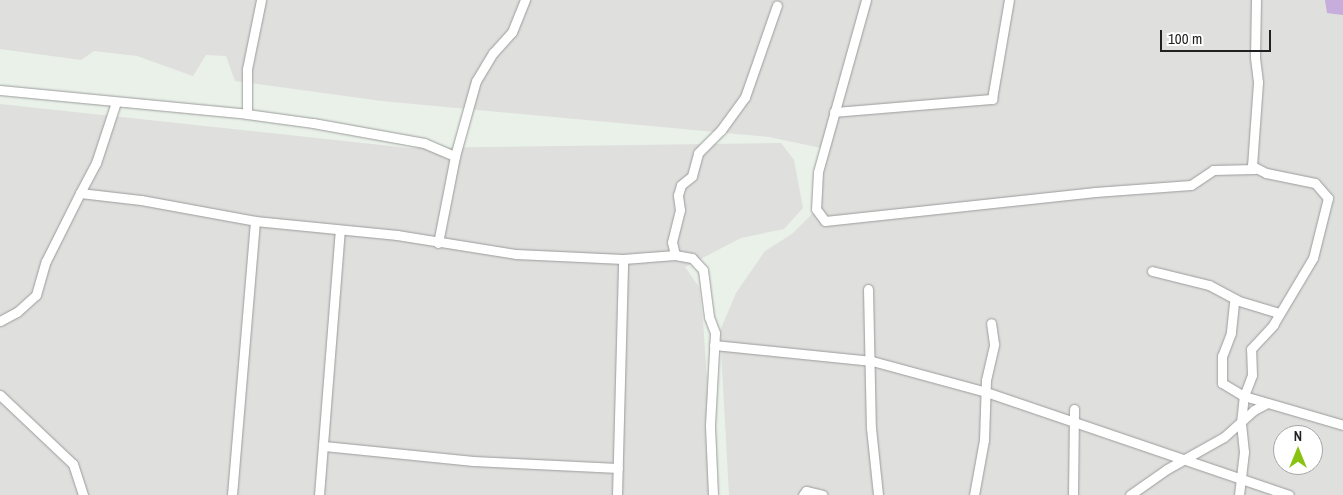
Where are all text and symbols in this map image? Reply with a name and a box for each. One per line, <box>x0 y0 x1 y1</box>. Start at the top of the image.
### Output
scale bar <box>1163 20 1274 52</box>
text: 100 m <box>1168 28 1202 49</box>
north arrow <box>1273 425 1323 475</box>
text: N <box>1294 427 1302 445</box>

